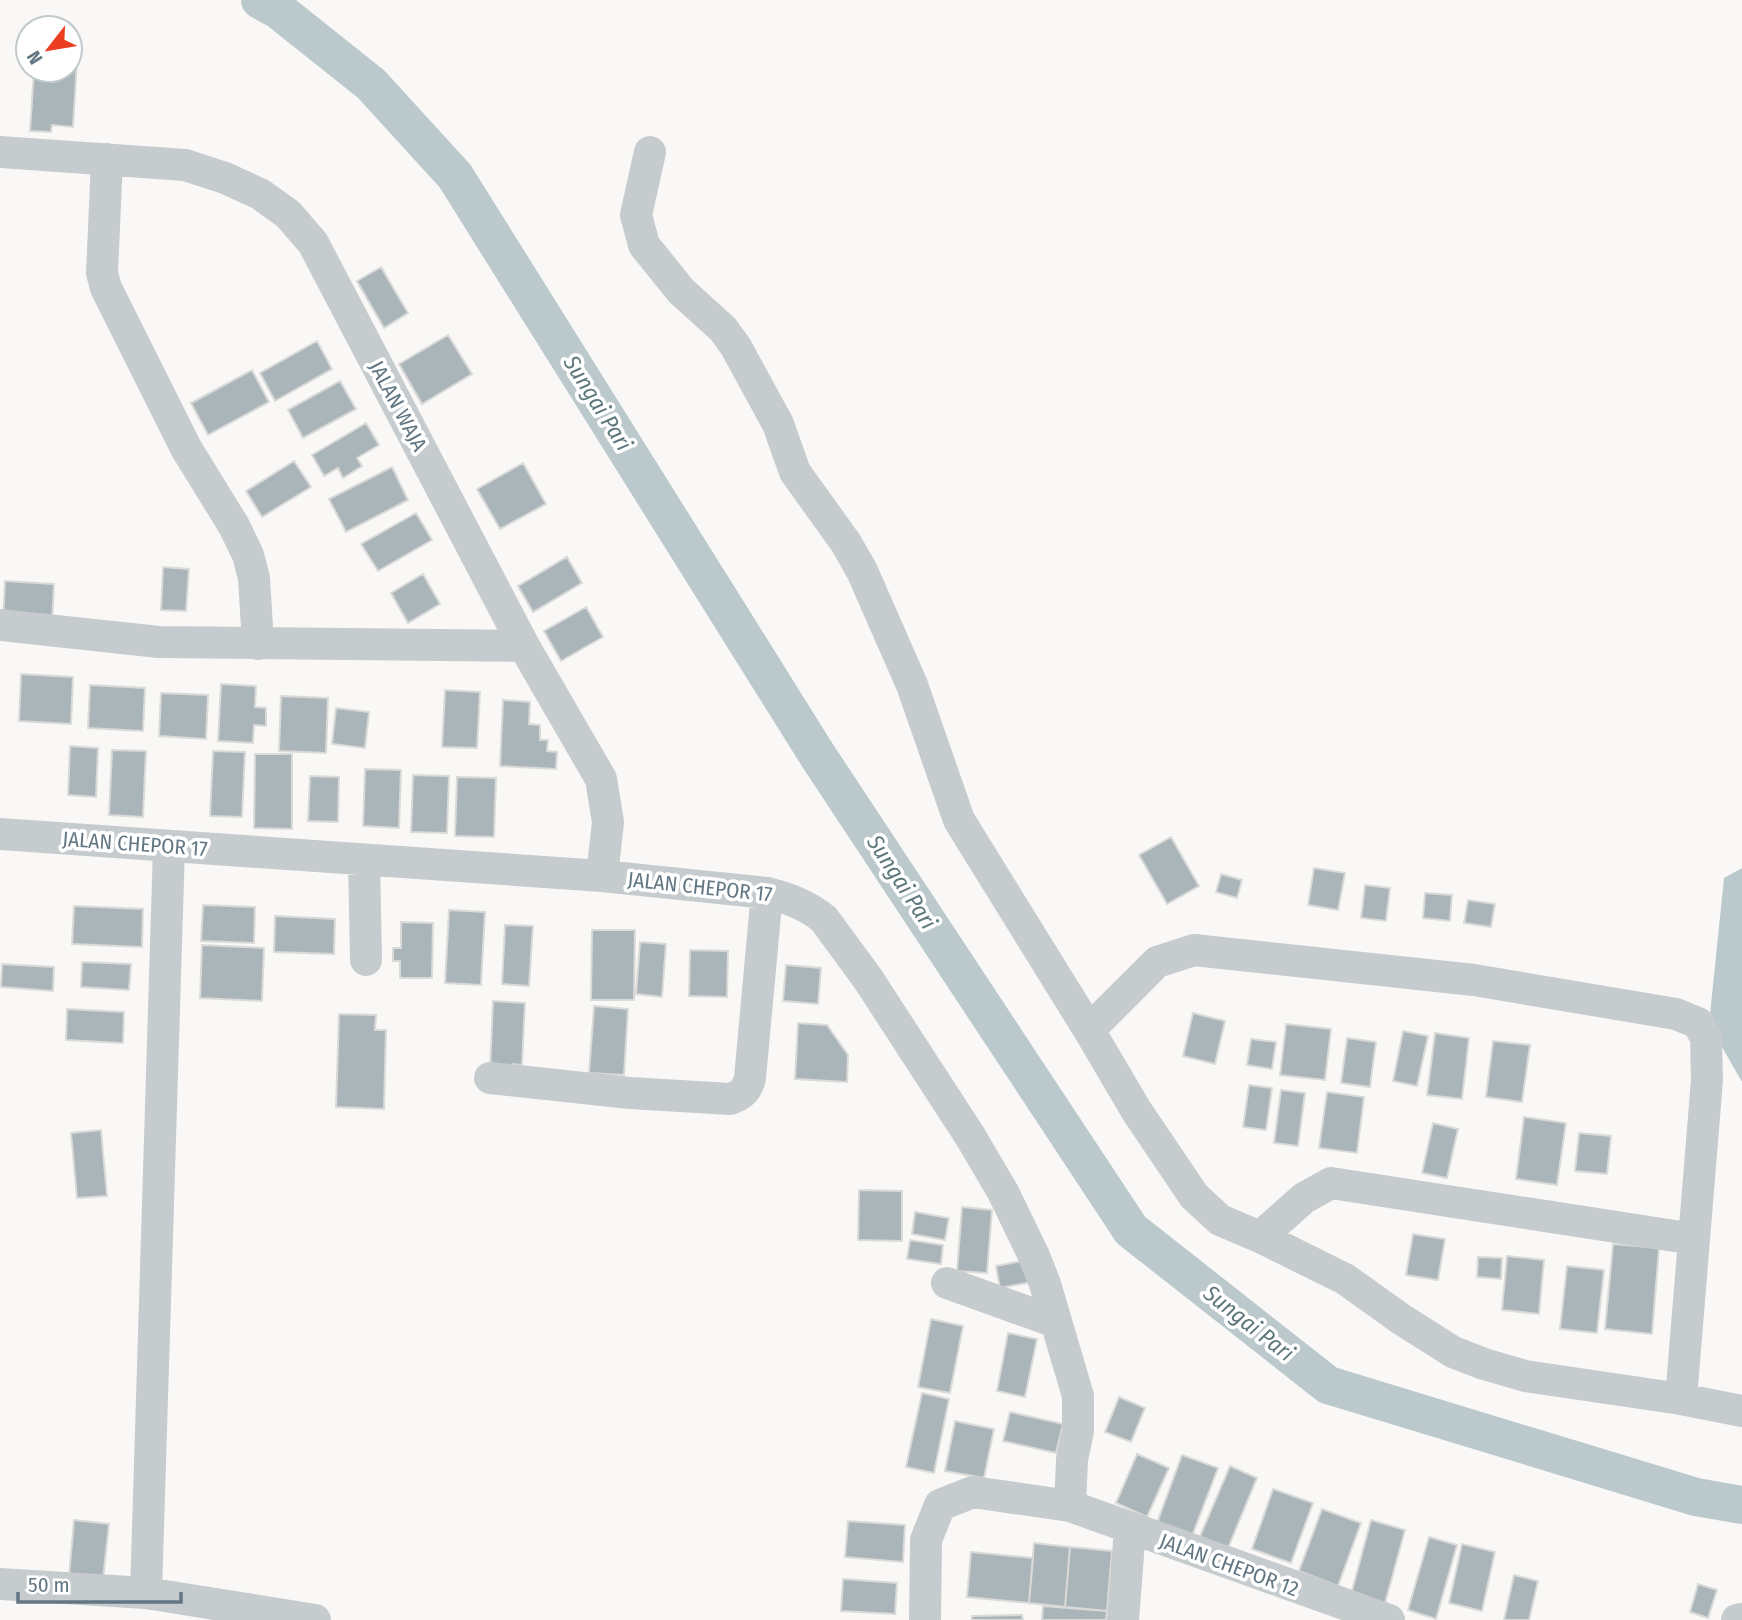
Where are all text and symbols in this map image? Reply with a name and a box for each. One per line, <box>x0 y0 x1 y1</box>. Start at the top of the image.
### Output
north arrow <box>14 14 84 84</box>
text: N <box>22 47 48 68</box>
water label: Sungai Pari <box>557 349 638 456</box>
street label: JALAN WAJA <box>363 356 433 456</box>
street label: JALAN CHEPOR 17 <box>62 826 208 862</box>
water label: Sungai Pari <box>861 829 943 935</box>
street label: JALAN CHEPOR 17 <box>626 866 774 908</box>
water label: Sungai Pari <box>1197 1278 1300 1367</box>
street label: JALAN CHEPOR 12 <box>1156 1528 1302 1602</box>
scale bar <box>18 1560 180 1604</box>
text: 50 m <box>28 1572 70 1598</box>

